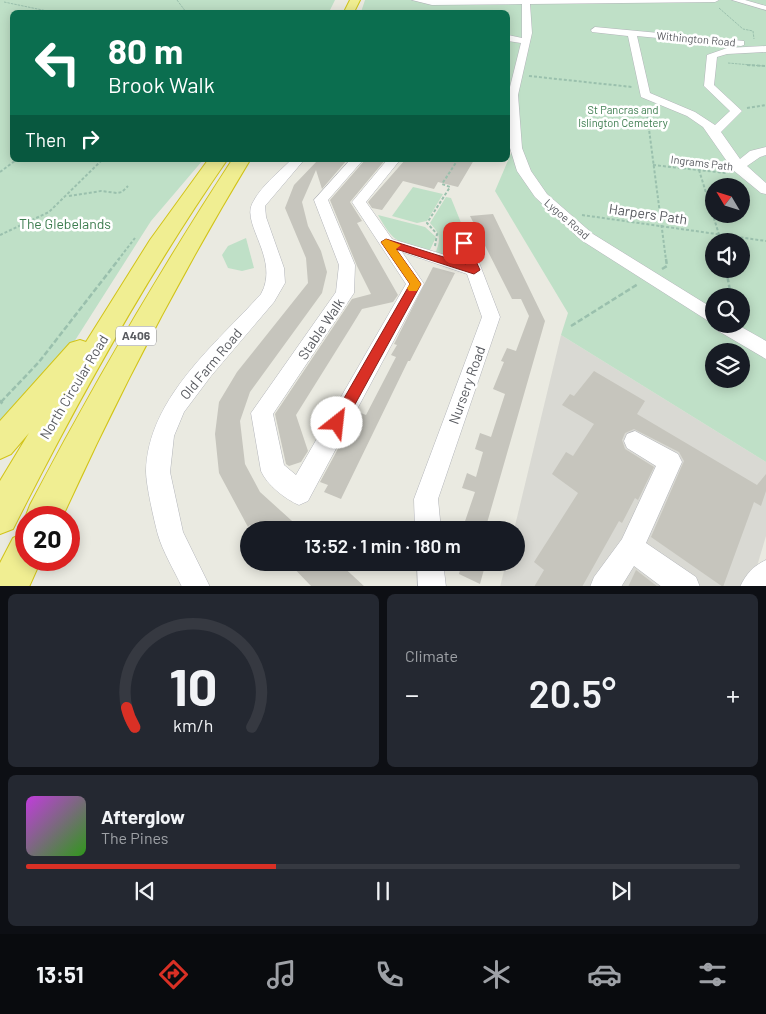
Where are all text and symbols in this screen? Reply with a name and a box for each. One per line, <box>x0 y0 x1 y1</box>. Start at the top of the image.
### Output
text: 80 m <box>108 29 183 71</box>
street label: Withington Road <box>656 29 736 48</box>
icon: left <box>25 30 90 95</box>
text: Brook Walk <box>108 71 215 97</box>
park label: St Pancras and Islington Cemetery <box>578 103 668 129</box>
icon: right <box>76 125 104 153</box>
text: Then <box>25 128 66 151</box>
street label: Ingrams Path <box>670 152 734 173</box>
north arrow <box>705 178 750 222</box>
map controls <box>705 178 750 388</box>
street label: Lygoe Road <box>542 196 592 242</box>
street label: Harpers Path <box>608 200 688 227</box>
park label: The Glebelands <box>19 215 111 232</box>
pin <box>443 222 485 264</box>
icon: arrive <box>450 229 478 257</box>
button: sound <box>705 233 750 278</box>
button: search <box>705 288 750 333</box>
street label: Stable Walk <box>294 295 347 363</box>
street label: Old Farm Road <box>176 325 245 403</box>
road number: A406 <box>116 326 156 346</box>
street label: North Circular Road <box>36 331 111 442</box>
street label: Nursery Road <box>445 343 489 426</box>
button: layers <box>705 343 750 388</box>
position arrow <box>310 396 362 448</box>
speed limit sign: 20 <box>15 506 80 571</box>
text: 13:52 · 1 min · 180 m <box>304 534 461 557</box>
text: Climate <box>405 646 458 665</box>
text: 10 <box>169 654 218 716</box>
text: 20.5° <box>529 670 616 716</box>
text: − <box>405 677 419 711</box>
text: + <box>726 677 740 711</box>
text: km/h <box>173 714 214 736</box>
text: Afterglow <box>101 805 185 828</box>
text: The Pines <box>101 828 169 847</box>
icon: previous <box>131 877 159 905</box>
icon: pause <box>369 877 397 905</box>
icon: next <box>607 877 635 905</box>
icon: directions <box>156 957 191 992</box>
icon: music <box>264 957 299 992</box>
icon: phone <box>372 957 407 992</box>
icon: climate <box>479 957 514 992</box>
icon: car <box>587 957 622 992</box>
icon: filters <box>695 957 730 992</box>
text: 13:51 <box>36 961 83 987</box>

